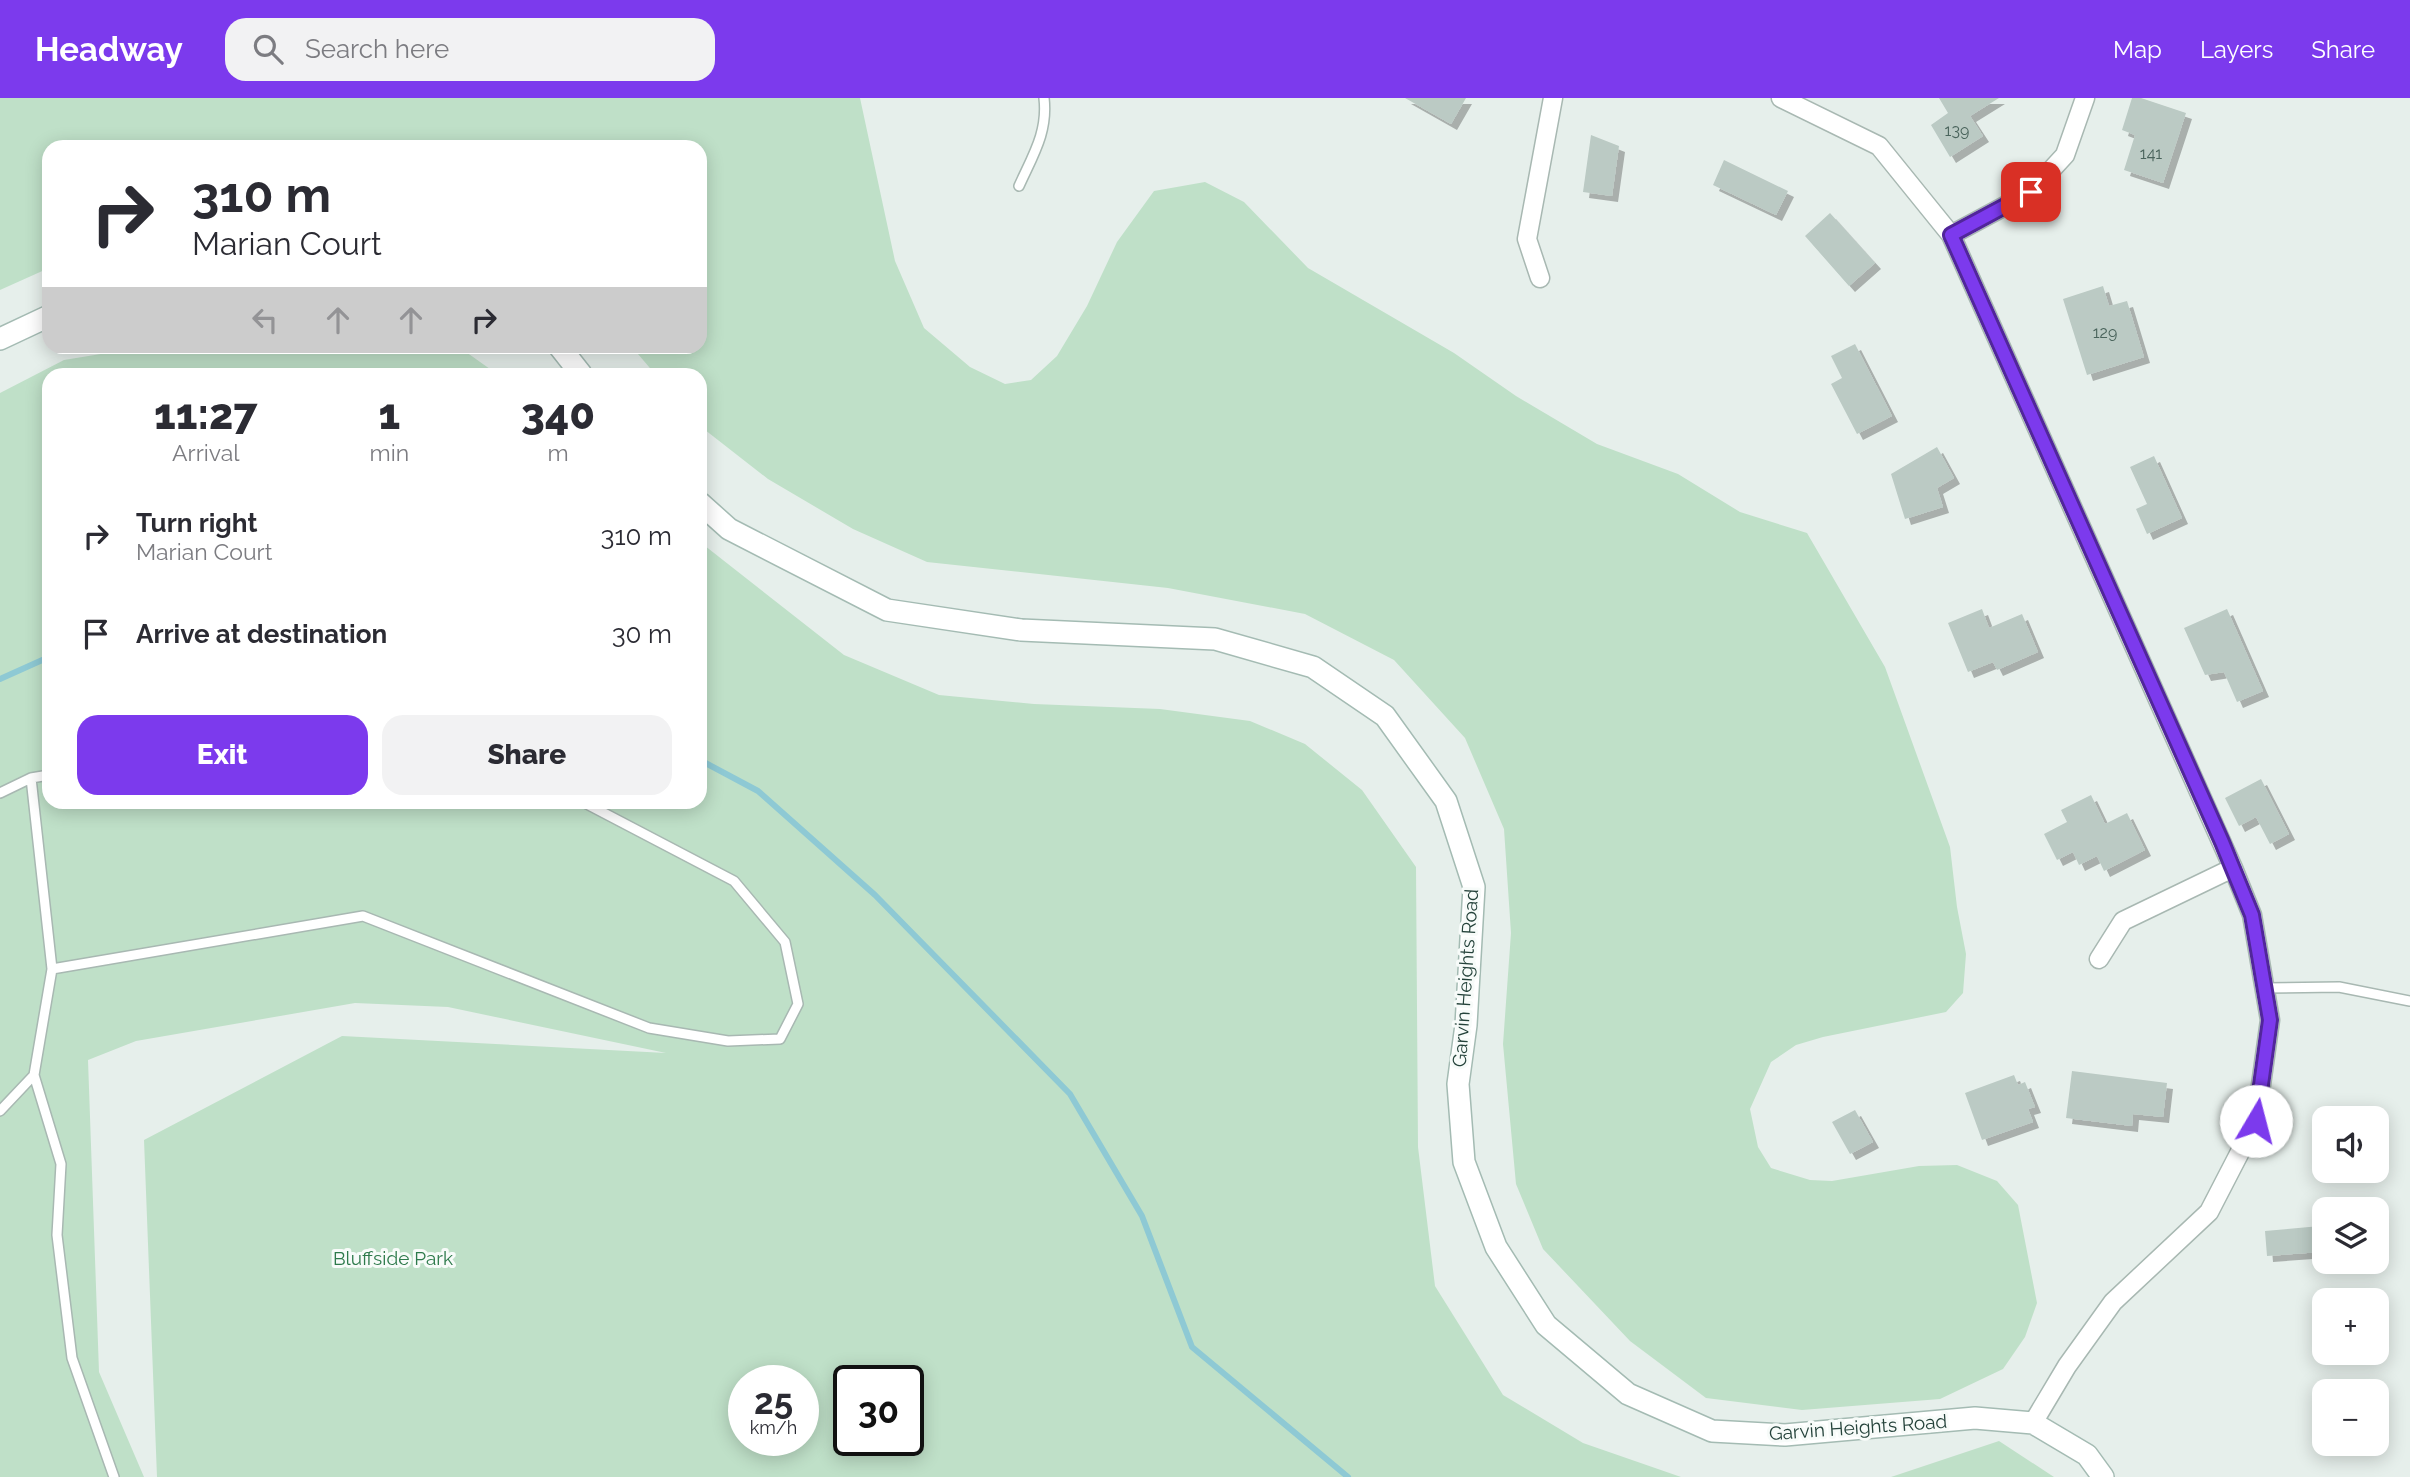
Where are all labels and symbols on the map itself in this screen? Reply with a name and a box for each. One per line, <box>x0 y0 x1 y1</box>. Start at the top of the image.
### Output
house number: 139 <box>1945 121 1969 140</box>
house number: 141 <box>2140 144 2162 163</box>
pin <box>2001 162 2061 222</box>
house number: 129 <box>2093 323 2117 342</box>
street label: Garvin Heights Road <box>1448 888 1482 1068</box>
position arrow <box>2219 1084 2293 1158</box>
park label: Bluffside Park <box>333 1247 453 1269</box>
speed limit sign: 30 <box>833 1365 924 1456</box>
street label: Garvin Heights Road <box>1768 1410 1948 1444</box>

